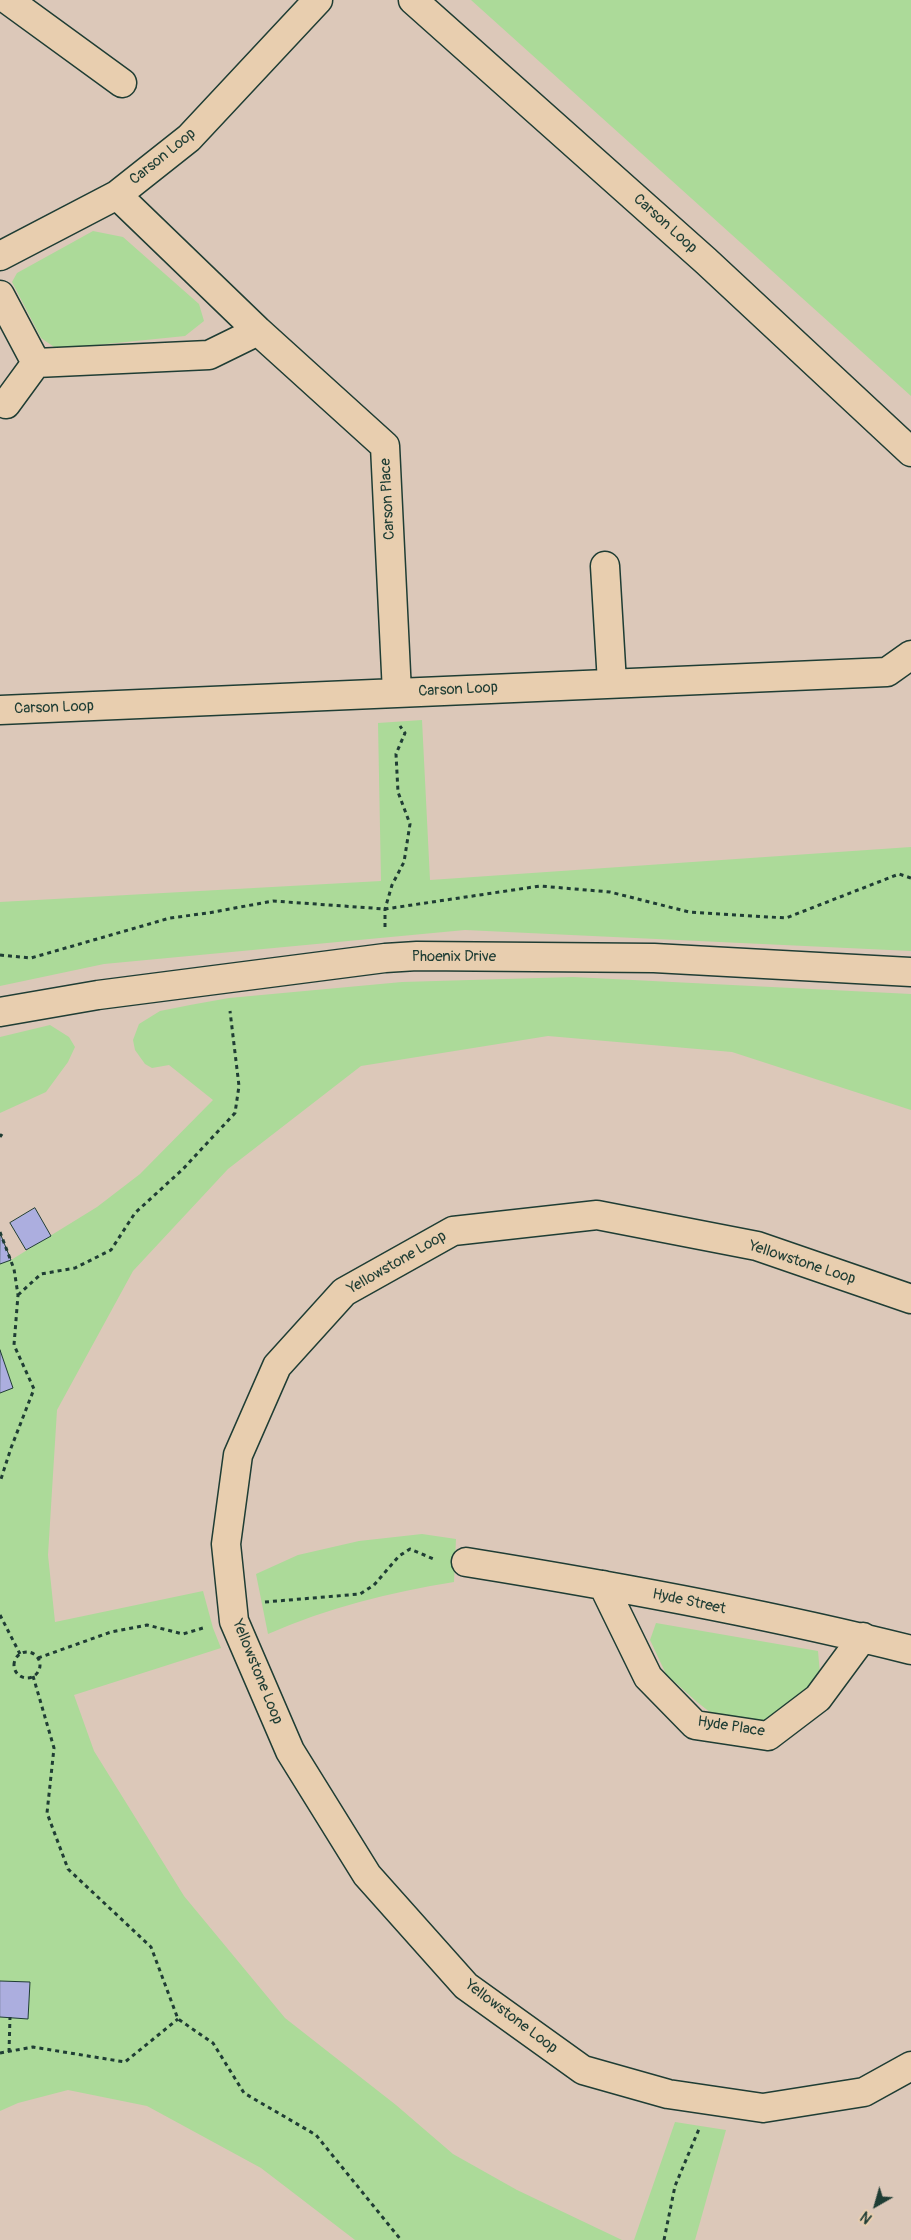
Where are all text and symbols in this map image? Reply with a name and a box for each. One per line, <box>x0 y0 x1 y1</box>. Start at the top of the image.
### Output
street label: Carson Loop <box>126 125 200 189</box>
street label: Carson Loop <box>629 191 701 257</box>
street label: Carson Place <box>377 458 399 540</box>
street label: Carson Loop <box>418 679 498 701</box>
street label: Carson Loop <box>14 698 94 718</box>
street label: Phoenix Drive <box>412 948 496 966</box>
street label: Yellowstone Loop <box>344 1227 450 1299</box>
street label: Yellowstone Loop <box>746 1237 858 1289</box>
street label: Hyde Street <box>651 1585 727 1619</box>
street label: Yellowstone Loop <box>228 1617 286 1727</box>
street label: Hyde Place <box>696 1713 766 1741</box>
street label: Yellowstone Loop <box>461 1976 561 2058</box>
north arrow <box>851 2180 901 2230</box>
text: N <box>857 2208 875 2227</box>

